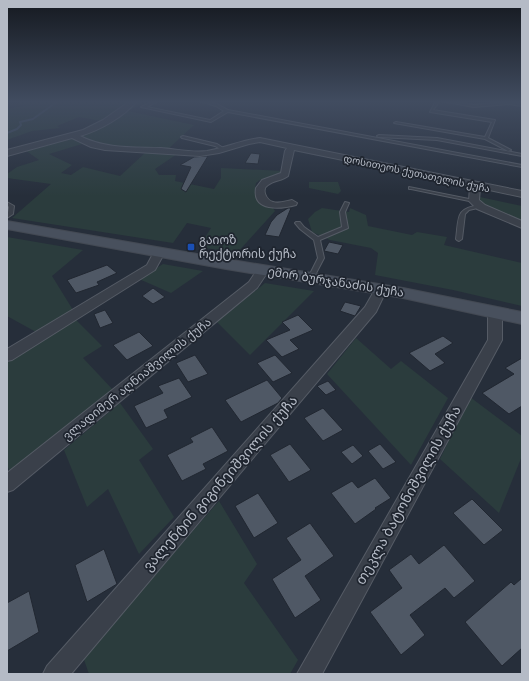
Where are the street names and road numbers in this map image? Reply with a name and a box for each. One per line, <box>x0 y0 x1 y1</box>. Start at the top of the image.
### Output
street label: დოსითეოს ქუთათელის ქუჩა <box>342 151 492 195</box>
street label: ემირ ბურჯანაძის ქუჩა <box>267 262 405 301</box>
street label: ვლადიმერ აღნიაშვილის ქუჩა <box>59 313 215 444</box>
street label: ვალენტინ გიგინეიშვილის ქუჩა <box>138 391 301 575</box>
street label: თეკლა ბატონიშვილის ქუჩა <box>350 402 465 588</box>

